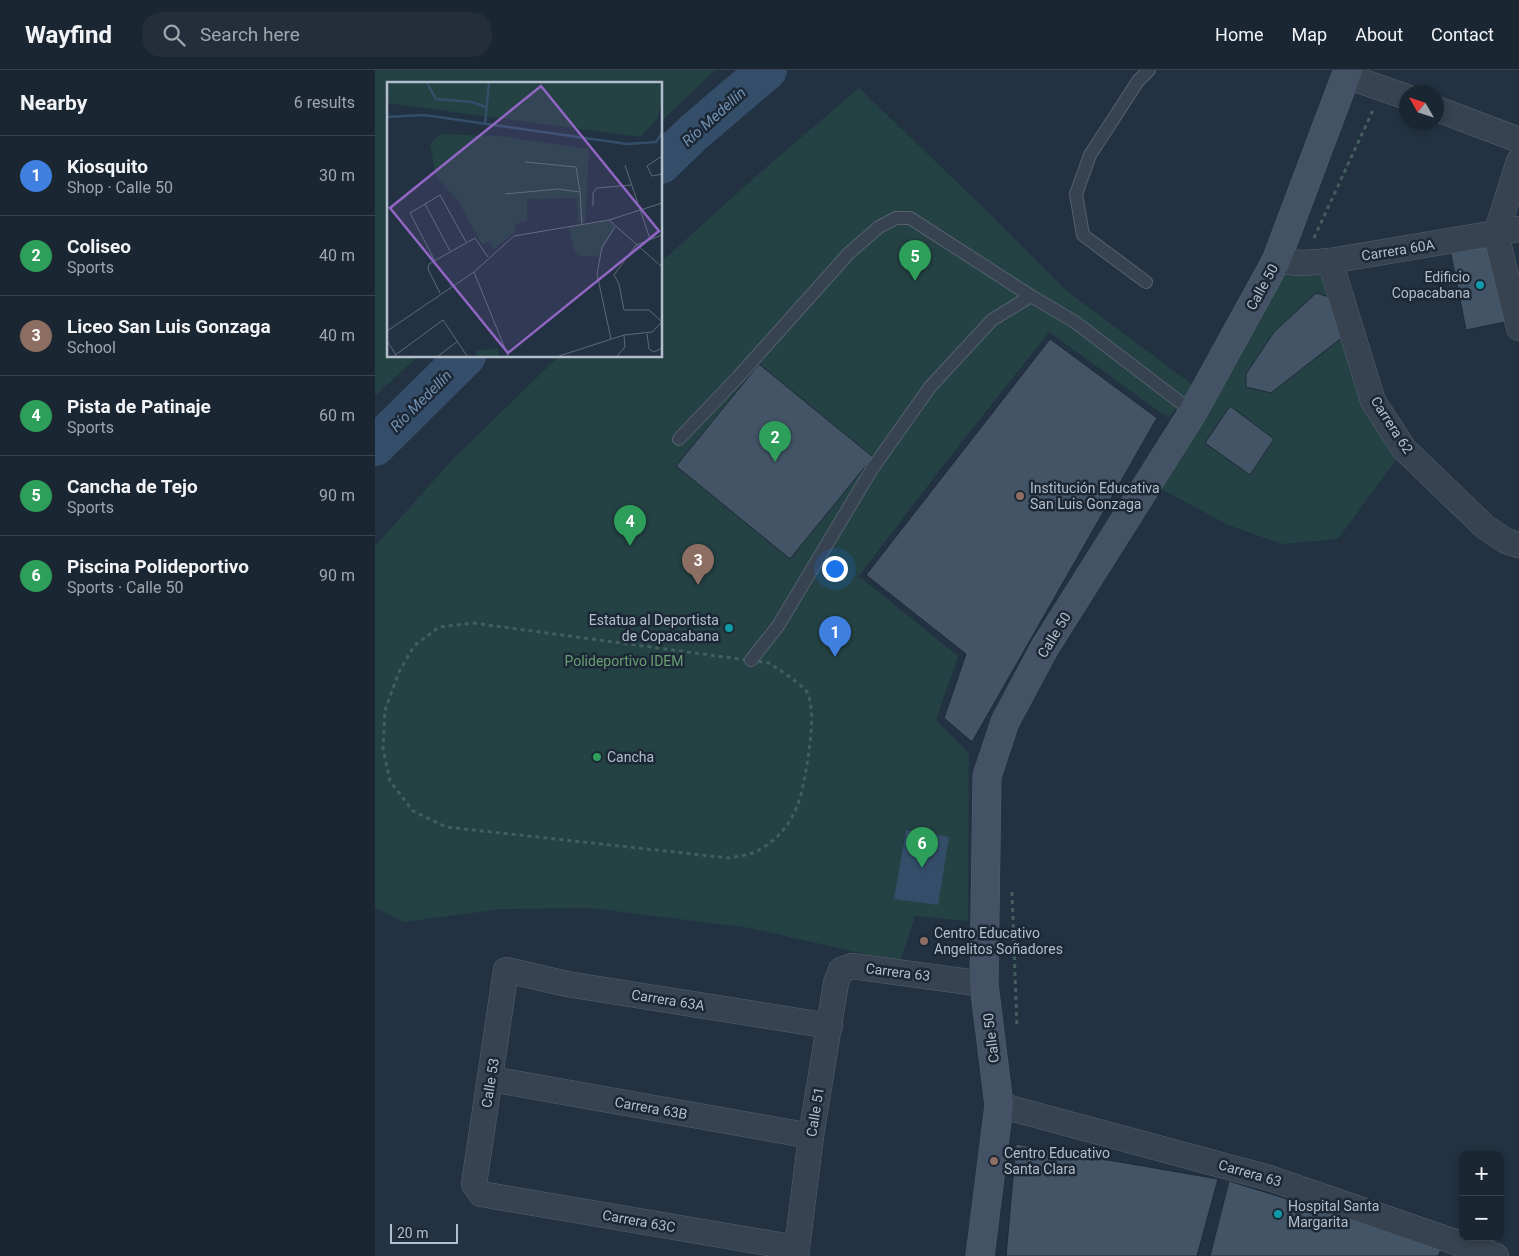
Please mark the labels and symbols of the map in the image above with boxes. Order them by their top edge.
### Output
inset map [387,82,663,358]
water label: Río Medellín [678,84,750,150]
north arrow [1399,85,1444,130]
street label: Carrera 60A [1360,236,1436,264]
pin: 5 [899,240,931,281]
street label: Calle 50 [1243,261,1281,313]
place label: Edificio Copacabana [1392,269,1470,301]
marker: Edificio Copacabana [1474,279,1486,291]
water label: Río Medellín [386,366,456,436]
street label: Carrera 62 [1368,393,1416,457]
pin: 2 [759,421,791,462]
place label: Institución Educativa San Luis Gonzaga [1030,480,1160,512]
marker: Institución Educativa San Luis Gonzaga [1014,490,1026,502]
pin: 4 [614,505,646,546]
pin: 3 [682,544,714,585]
your location [822,556,848,582]
street label: Calle 50 [1034,609,1074,661]
place label: Estatua al Deportista de Copacabana [589,612,719,644]
pin: 1 [819,616,851,657]
marker: Estatua al Deportista de Copacabana [723,622,735,634]
park label: Polideportivo IDEM [564,653,684,669]
place label: Cancha [607,749,654,765]
marker: Cancha [591,751,603,763]
pin: 6 [906,827,938,868]
place label: Centro Educativo Angelitos Soñadores [934,925,1063,957]
marker: Centro Educativo Angelitos Soñadores [918,935,930,947]
street label: Carrera 63 [865,960,931,984]
street label: Carrera 63A [630,986,706,1014]
street label: Calle 50 [980,1012,1002,1064]
street label: Calle 53 [478,1057,502,1109]
street label: Calle 51 [803,1086,827,1138]
street label: Carrera 63B [613,1094,689,1122]
place label: Centro Educativo Santa Clara [1004,1145,1110,1177]
marker: Centro Educativo Santa Clara [988,1155,1000,1167]
street label: Carrera 63 [1217,1156,1283,1190]
place label: Hospital Santa Margarita [1288,1198,1379,1230]
street label: Carrera 63C [601,1207,677,1235]
marker: Hospital Santa Margarita [1272,1208,1284,1220]
scale bar [390,1221,457,1244]

